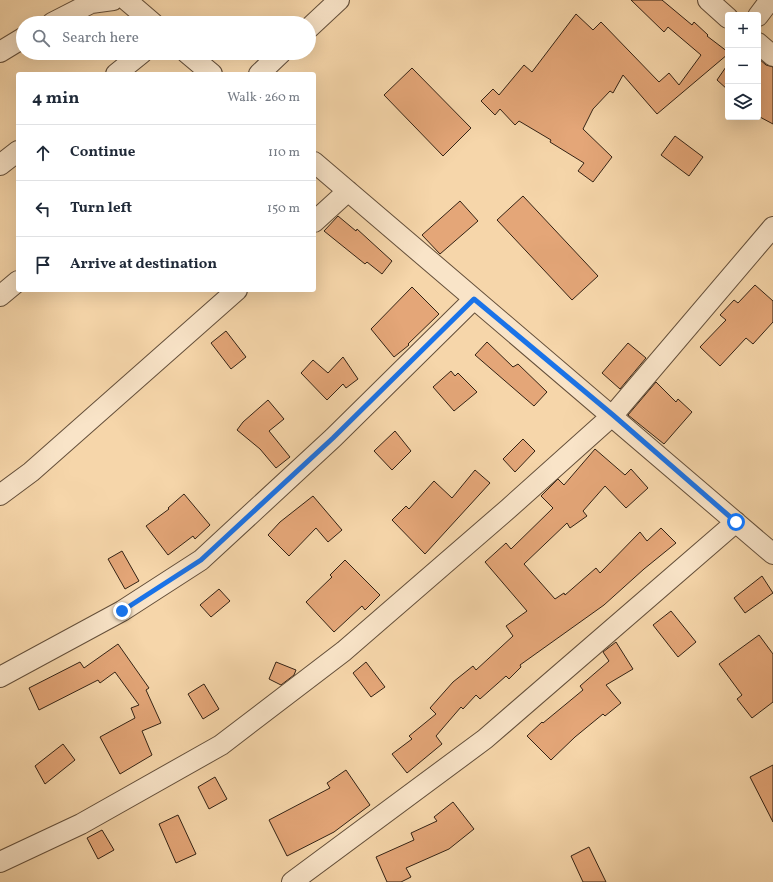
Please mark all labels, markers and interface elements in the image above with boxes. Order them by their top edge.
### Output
map controls [725,12,761,120]
button: + [725,12,761,48]
search box [16,16,316,60]
icon: search [30,27,52,49]
text: Search here [62,28,139,49]
button: − [725,48,761,84]
button: layers [725,84,761,120]
text: 4 min [32,87,79,110]
text: Walk · 260 m [227,89,300,107]
icon: ahead [32,142,54,164]
text: Continue [70,142,135,163]
text: 110 m [268,144,300,162]
icon: left [32,198,54,220]
text: Turn left [70,198,132,219]
text: 150 m [267,200,300,218]
icon: arrive [32,254,54,276]
text: Arrive at destination [70,254,217,275]
route start [727,513,745,531]
route end [113,602,131,620]

